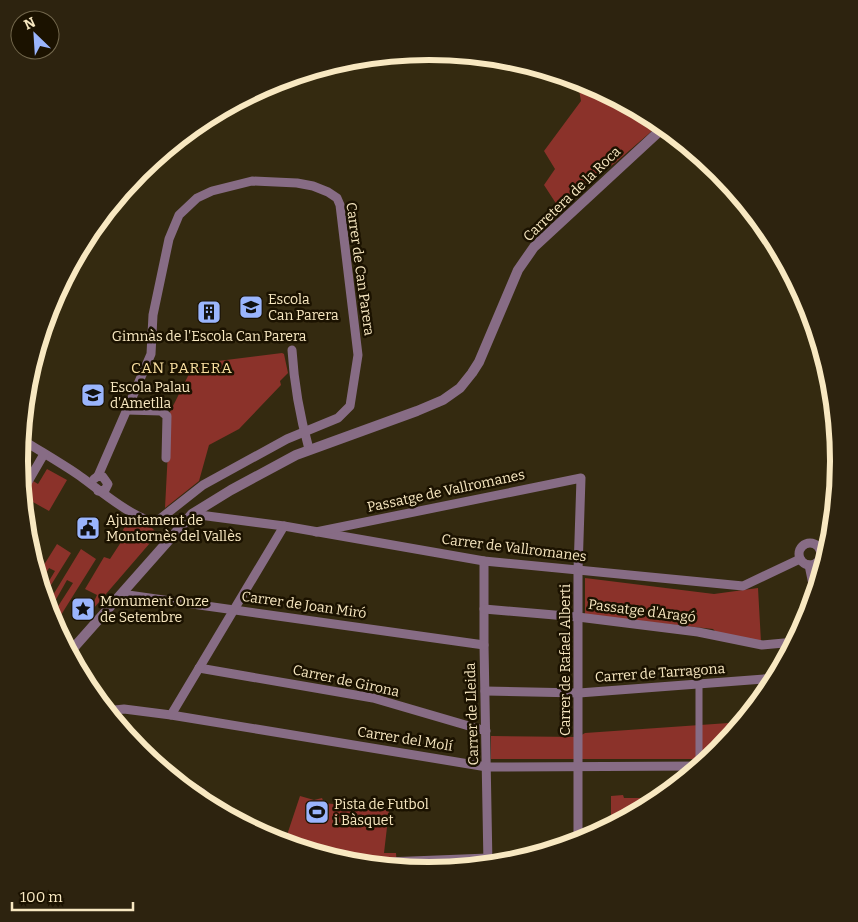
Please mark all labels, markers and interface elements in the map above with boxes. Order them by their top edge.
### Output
north arrow [10,10,60,60]
text: N [21,14,38,34]
street label: Carretera de la Roca [520,143,625,245]
street label: Carrer de Can Parera [342,201,378,337]
place label: Escola Can Parera [268,291,339,324]
school or university icon: Escola Can Parera [238,294,264,320]
building icon: Gimnàs de l'Escola Can Parera [196,299,222,325]
place label: Gimnàs de l'Escola Can Parera [112,328,307,345]
district label: CAN PARERA [131,359,233,377]
place label: Escola Palau d'Ametlla [110,379,191,412]
school or university icon: Escola Palau d'Ametlla [80,382,106,408]
street label: Passatge de Vallromanes [366,466,526,516]
place label: Ajuntament de Montornès del Vallès [106,512,242,545]
public building icon: Ajuntament de Montornès del Vallès [75,515,101,541]
street label: Carrer de Vallromanes [440,531,588,565]
street label: Carrer de Rafael Alberti [557,584,574,736]
street label: Carrer de Joan Miró [240,588,368,622]
place label: Monument Onze de Setembre [100,593,209,626]
place icon: Monument Onze de Setembre [70,596,96,622]
street label: Passatge d'Aragó [587,596,697,626]
street label: Carrer de Tarragona [594,660,726,686]
street label: Carrer de Girona [291,661,401,701]
street label: Carrer de Lleida [462,662,482,766]
street label: Carrer del Molí [356,723,455,755]
place label: Pista de Futbol i Bàsquet [334,796,429,829]
sports icon: Pista de Futbol i Bàsquet [304,799,330,825]
scale bar [12,880,134,912]
text: 100 m [20,888,63,906]

